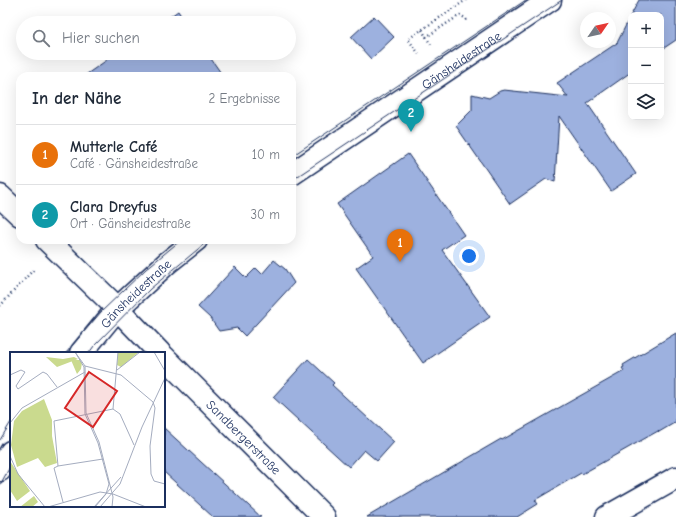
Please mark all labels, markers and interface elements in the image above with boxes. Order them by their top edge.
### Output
north arrow [580,12,616,48]
map controls [628,12,664,120]
button: + [628,12,664,48]
search box [16,16,296,60]
icon: search [30,27,52,49]
street label: Gänsheidestraße [419,28,504,92]
text: Hier suchen [62,29,140,47]
button: − [628,48,664,84]
button: layers [628,84,664,120]
text: In der Nähe [32,89,121,108]
text: 2 Ergebnisse [208,91,280,106]
pin: 2 [398,99,424,132]
text: Mutterle Café [70,138,157,156]
text: 1 [42,147,48,162]
text: 10 m [252,147,280,162]
text: Café · Gänsheidestraße [70,156,198,171]
text: Clara Dreyfus [70,198,157,216]
text: 2 [42,207,48,222]
text: 30 m [250,207,280,222]
text: Ort · Gänsheidestraße [70,216,191,231]
pin: 1 [387,229,413,262]
your location [459,246,479,266]
street label: Gänsheidestraße [98,256,175,331]
inset map [10,352,165,507]
street label: Sandbergerstraße [203,397,284,478]

